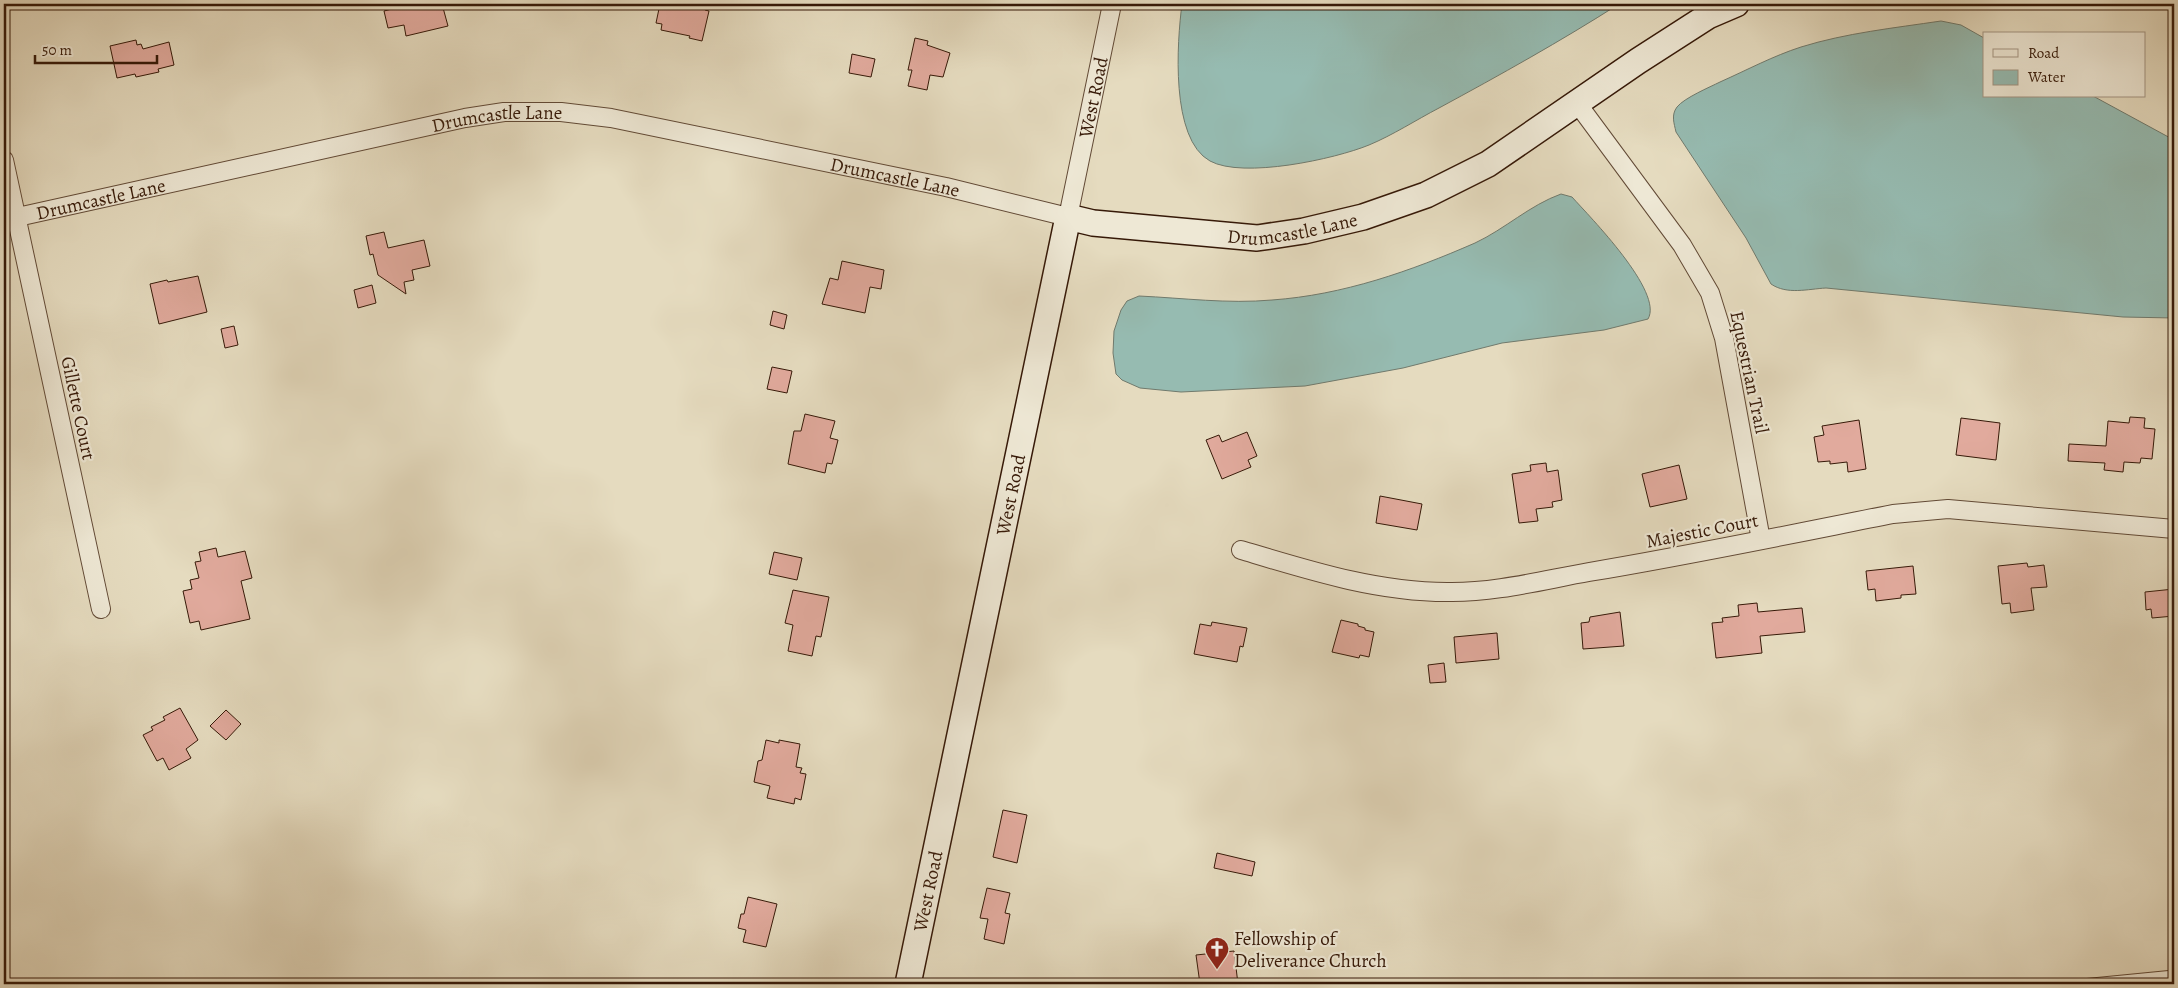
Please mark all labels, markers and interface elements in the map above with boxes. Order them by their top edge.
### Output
scale bar [35,32,158,64]
legend [1983,32,2146,98]
text: 50 m [42,40,72,60]
text: Road [2028,43,2060,63]
street label: West Road [1072,54,1115,141]
text: Water [2027,67,2065,87]
street label: Drumcastle Lane [429,100,562,139]
street label: Drumcastle Lane [828,151,962,204]
street label: Drumcastle Lane [34,173,168,227]
street label: Drumcastle Lane [1226,207,1360,252]
street label: Equestrian Trail [1723,309,1775,436]
street label: Gillette Court [54,354,102,462]
street label: West Road [990,451,1032,539]
street label: Majestic Court [1644,507,1761,555]
street label: West Road [907,848,950,935]
place label: Fellowship of Deliverance Church [1234,926,1387,974]
church icon: Fellowship of Deliverance Church [1204,936,1230,970]

